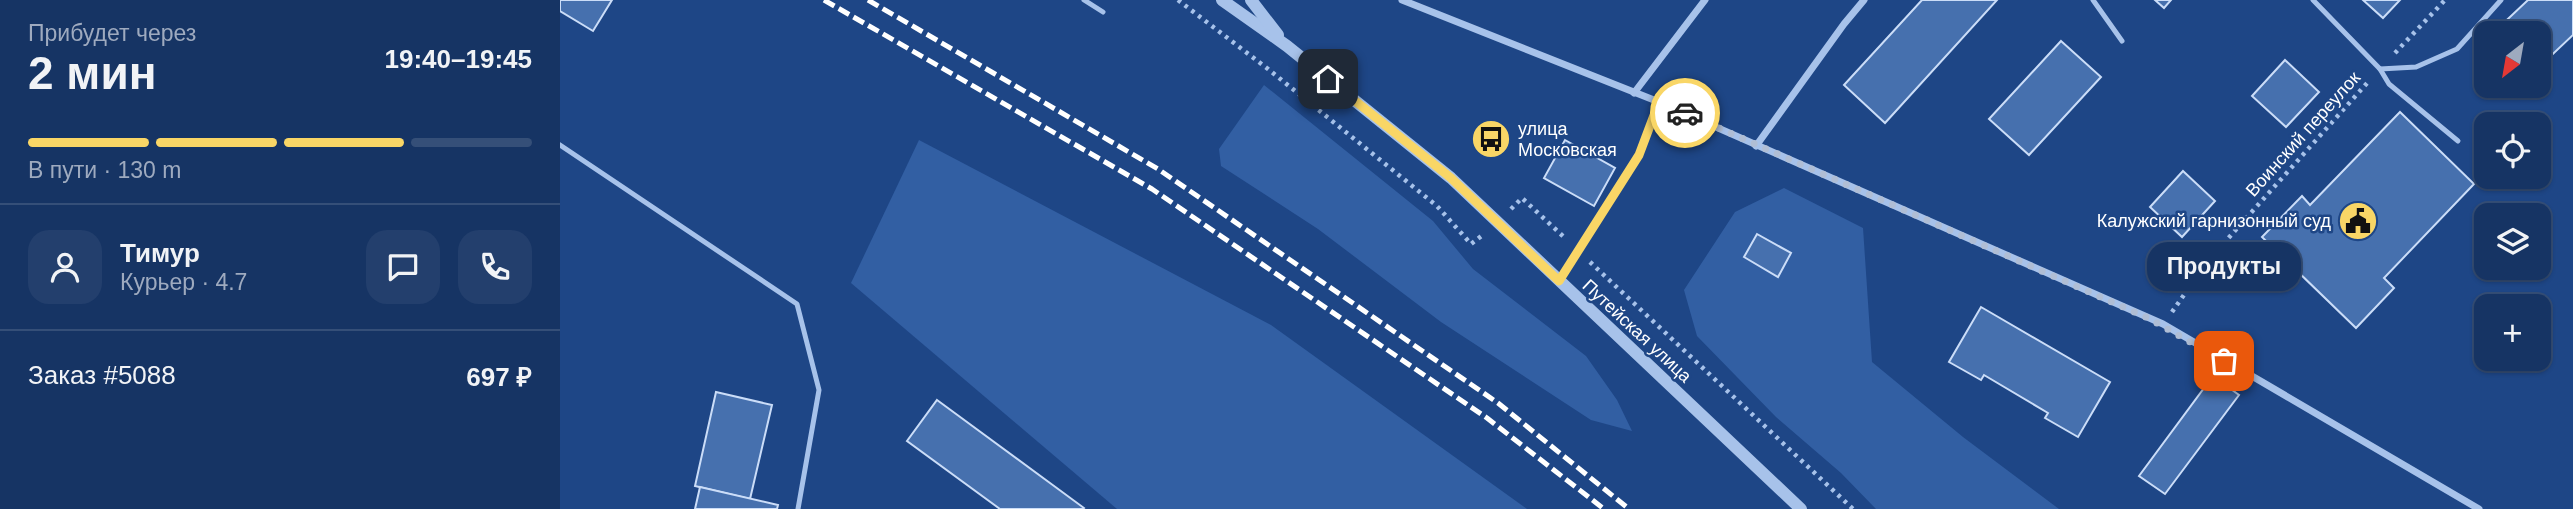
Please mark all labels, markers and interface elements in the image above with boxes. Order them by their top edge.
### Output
text: Прибудет через [28,20,196,46]
north arrow [2474,21,2552,98]
map controls [2474,21,2551,371]
text: 19:40–19:45 [385,44,532,74]
text: 2 мин [28,47,156,99]
pin [1298,49,1358,109]
icon: home [1309,60,1347,98]
street label: Воинский переулок [2242,67,2364,200]
courier [1650,78,1720,148]
icon: car [1666,94,1704,132]
button: locate [2474,112,2551,189]
bus stop icon: улица Московская [1470,118,1512,160]
place label: улица Московская [1518,119,1617,160]
text: В пути · 130 m [28,157,181,183]
public building icon: Калужский гарнизонный суд [2337,200,2379,242]
button: layers [2474,203,2551,280]
place label: Калужский гарнизонный суд [2097,211,2331,231]
button: person [28,230,102,304]
button: chat [366,230,440,304]
button: phone [458,230,532,304]
text: Тимур [120,238,200,268]
callout: Продукты [2147,242,2301,291]
text: Продукты [2167,253,2281,279]
text: Курьер · 4.7 [120,269,247,295]
street label: Путейская улица [1578,275,1696,387]
button: + [2474,294,2551,371]
pin [2194,331,2254,391]
icon: bag [2205,342,2243,380]
text: Заказ #5088 [28,360,176,390]
text: 697 ₽ [466,362,532,392]

